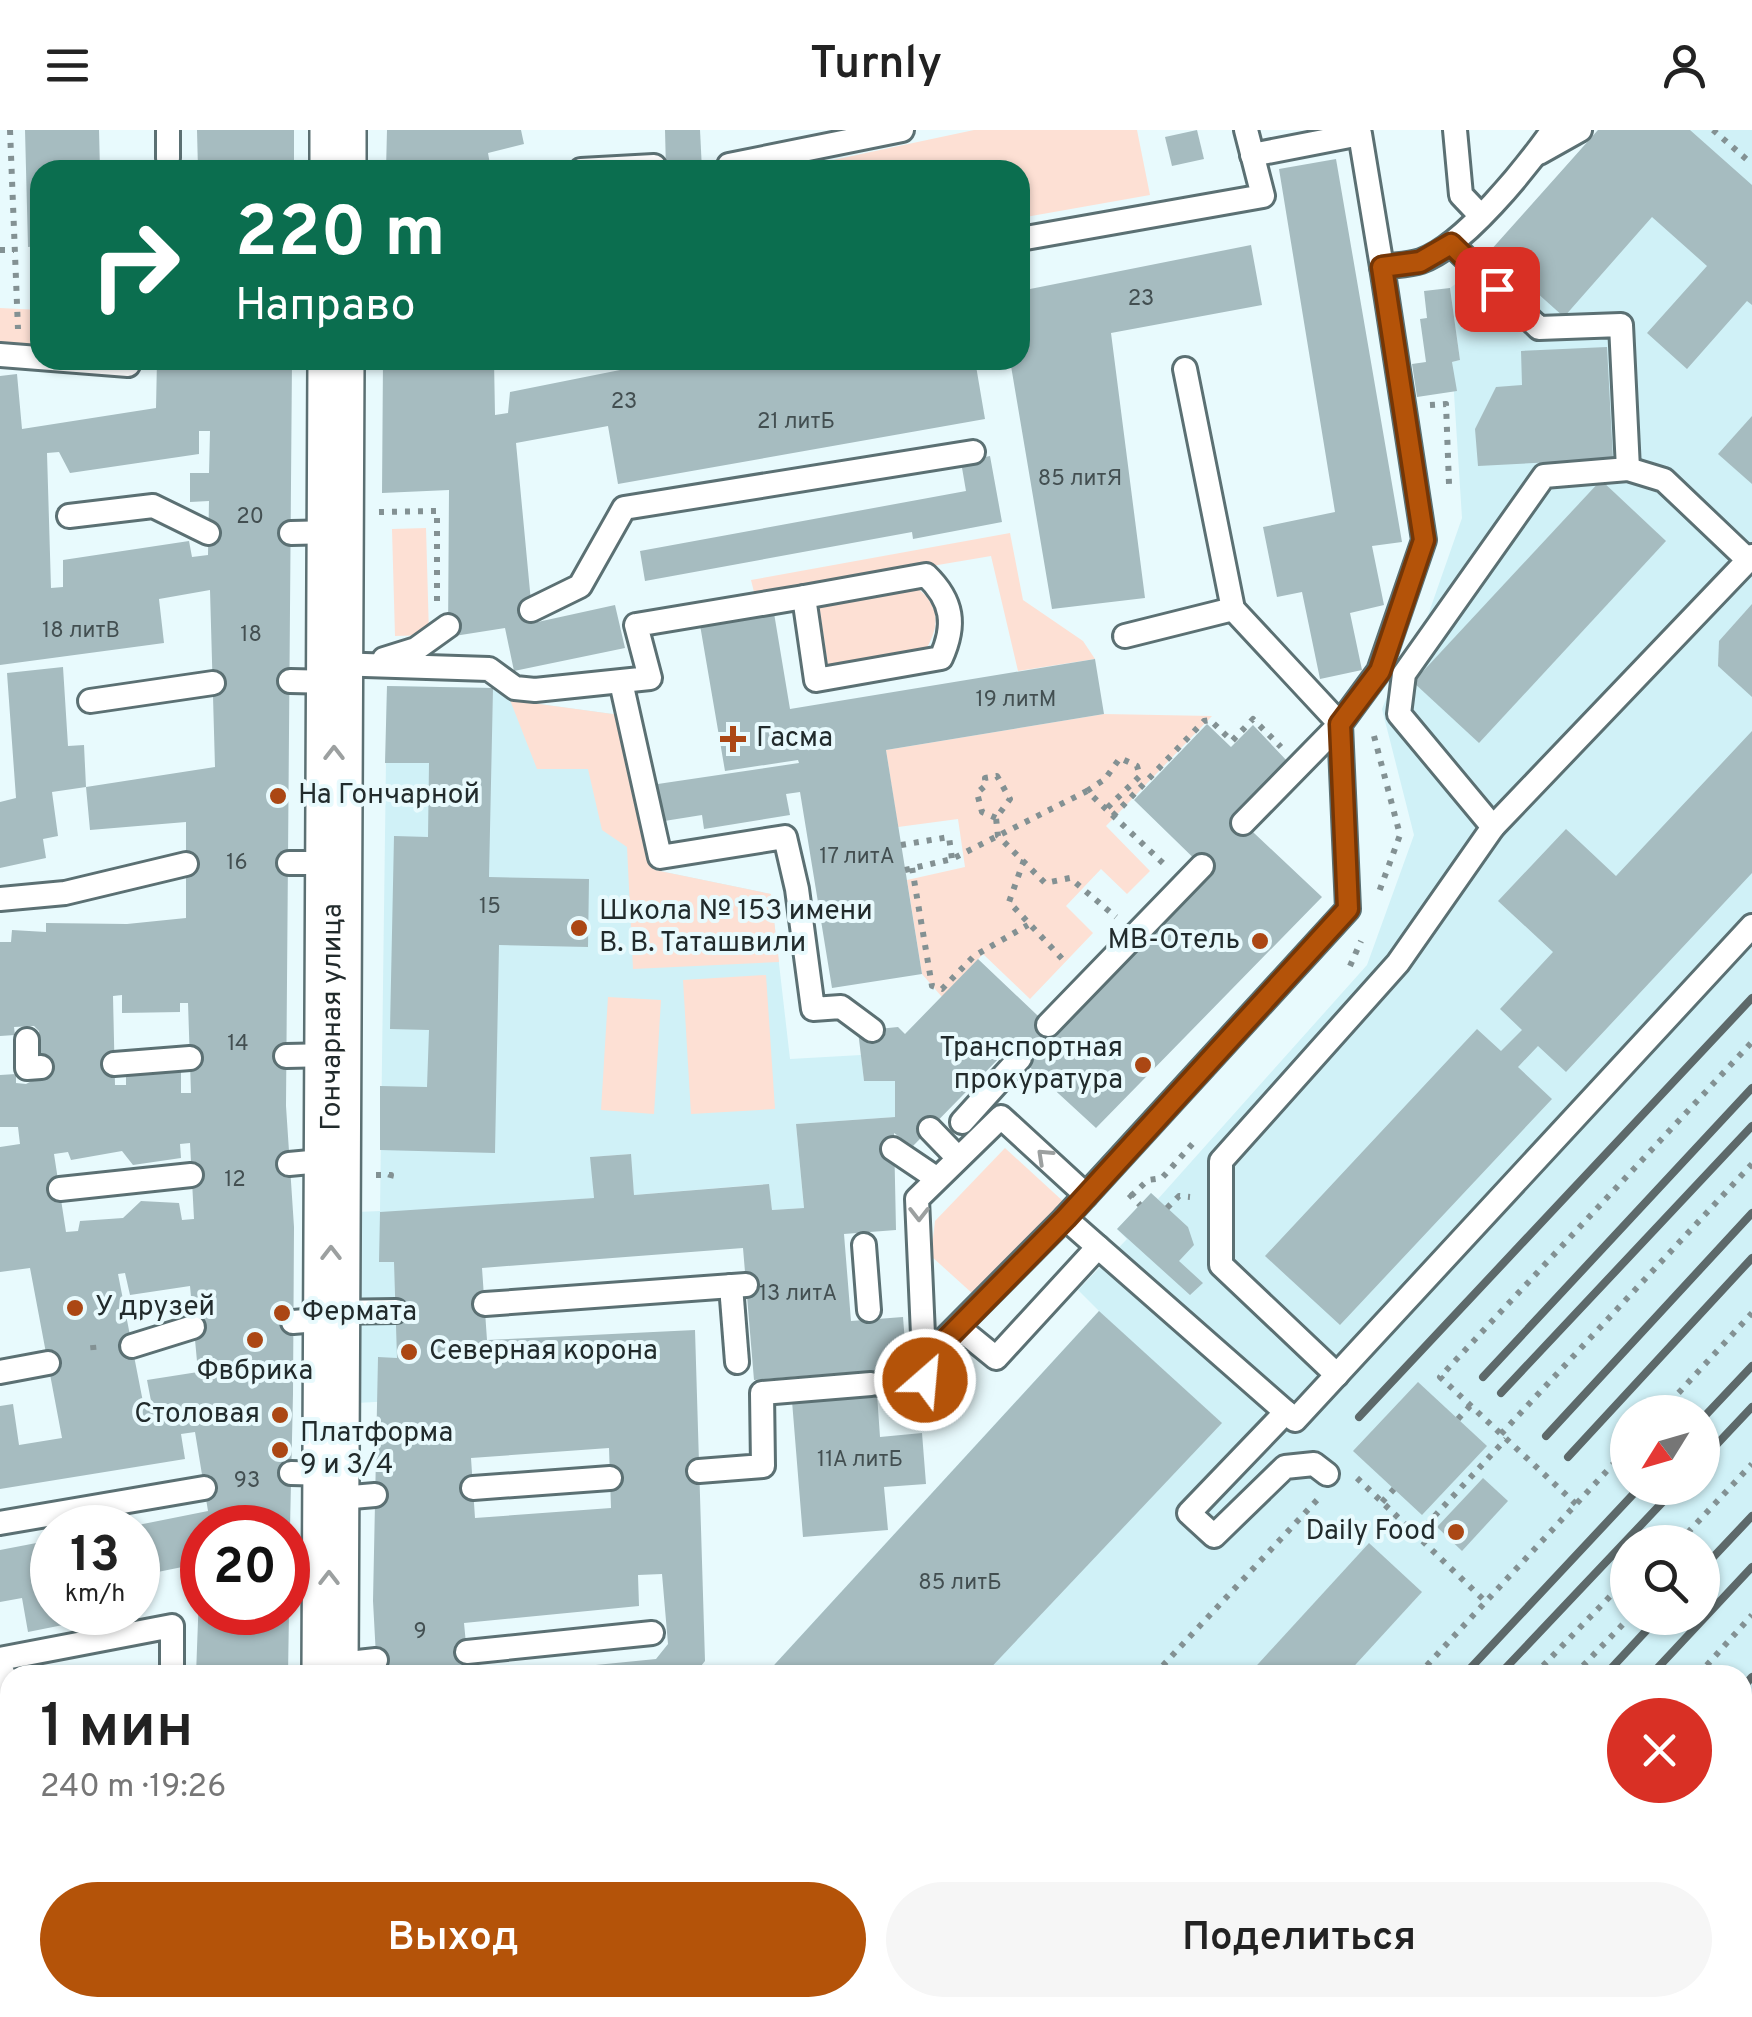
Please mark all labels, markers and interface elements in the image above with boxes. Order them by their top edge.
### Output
text: Turnly [810,37,942,94]
icon: menu [40,38,95,93]
icon: person [1657,38,1712,93]
text: 220 m [235,192,445,281]
icon: right [70,200,200,330]
pin [1455,247,1540,332]
icon: arrive [1470,262,1525,317]
text: Направо [235,279,416,336]
house number: 23 [1128,286,1154,313]
house number: 23 [611,389,637,416]
house number: 21 литБ [757,409,835,436]
house number: 85 литЯ [1038,466,1122,493]
house number: 20 [236,504,264,531]
house number: 18 литВ [42,618,120,645]
house number: 18 [240,622,262,649]
house number: 19 литМ [976,687,1056,714]
place label: Гасма [756,721,833,757]
marker: Гасма [720,726,746,752]
one-way arrow [323,744,345,760]
place label: На Гончарной [298,778,480,814]
marker: На Гончарной [267,785,289,807]
house number: 17 литА [819,844,895,871]
house number: 16 [226,850,248,877]
house number: 15 [479,894,501,921]
place label: Школа № 153 имени В. В. Таташвили [599,894,873,962]
street label: Гончарная улица [314,903,352,1131]
marker: Школа № 153 имени В. В. Таташвили [568,917,590,939]
place label: МВ-Отель [1107,923,1240,959]
marker: МВ-Отель [1249,930,1271,952]
house number: 14 [227,1031,249,1058]
place label: Транспортная прокуратура [939,1031,1123,1099]
marker: Транспортная прокуратура [1132,1054,1154,1076]
one-way arrow [1037,1150,1055,1168]
house number: 12 [224,1167,246,1194]
one-way arrow [908,1207,930,1222]
one-way arrow [320,1244,342,1260]
house number: 13 литА [759,1281,837,1308]
place label: У друзей [95,1290,215,1326]
place label: Фермата [302,1295,417,1331]
marker: У друзей [64,1297,86,1319]
marker: Фермата [271,1302,293,1324]
position arrow [873,1328,977,1432]
marker: Фвбрика [244,1329,266,1351]
place label: Северная корона [429,1334,658,1370]
marker: Северная корона [398,1341,420,1363]
place label: Фвбрика [197,1354,313,1390]
north arrow [1610,1395,1720,1505]
map controls [1610,1395,1720,1635]
place label: Столовая [134,1397,260,1433]
marker: Столовая [269,1404,291,1426]
place label: Платформа 9 и 3/4 [300,1416,453,1484]
marker: Платформа 9 и 3/4 [269,1439,291,1461]
house number: 11А литБ [817,1447,903,1474]
house number: 93 [234,1468,260,1495]
speed limit sign: 20 [180,1505,310,1635]
place label: Daily Food [1305,1514,1436,1550]
marker: Daily Food [1445,1521,1467,1543]
button: search [1610,1525,1720,1635]
text: 13 [70,1526,120,1589]
one-way arrow [318,1569,340,1584]
house number: 85 литБ [918,1570,1002,1597]
text: km/h [65,1579,125,1611]
house number: 9 [413,1619,427,1646]
text: 1 мин [40,1692,193,1768]
button: close [1607,1698,1712,1803]
text: 240 m · 19:26 [40,1768,226,1808]
button: Выход [40,1882,866,1997]
button: Поделиться [886,1882,1712,1997]

